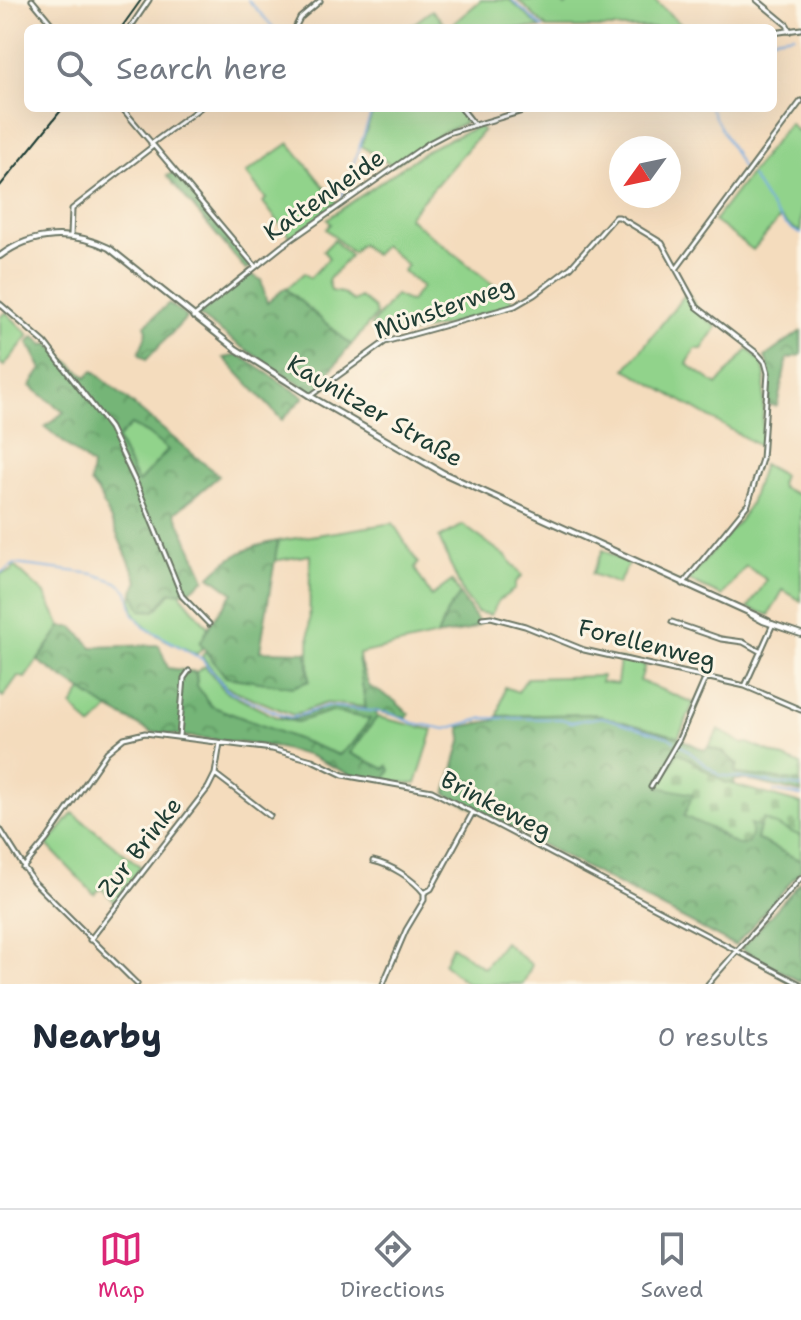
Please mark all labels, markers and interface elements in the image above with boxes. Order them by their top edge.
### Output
search box [24,24,777,112]
icon: search [52,46,96,90]
text: Search here [116,48,287,89]
north arrow [609,136,681,208]
street label: Kattenheide [257,142,391,248]
street label: Münsterweg [370,269,518,347]
street label: Kaunitzer Straße [281,348,469,474]
street label: Forellenweg [575,611,719,677]
street label: Brinkeweg [435,763,557,847]
street label: Zur Brinke [91,790,189,904]
text: Nearby [32,1013,162,1059]
text: 0 results [657,1019,769,1054]
tab: Map [98,1227,145,1304]
tab: Directions [340,1227,445,1304]
tab: Saved [641,1227,703,1304]

